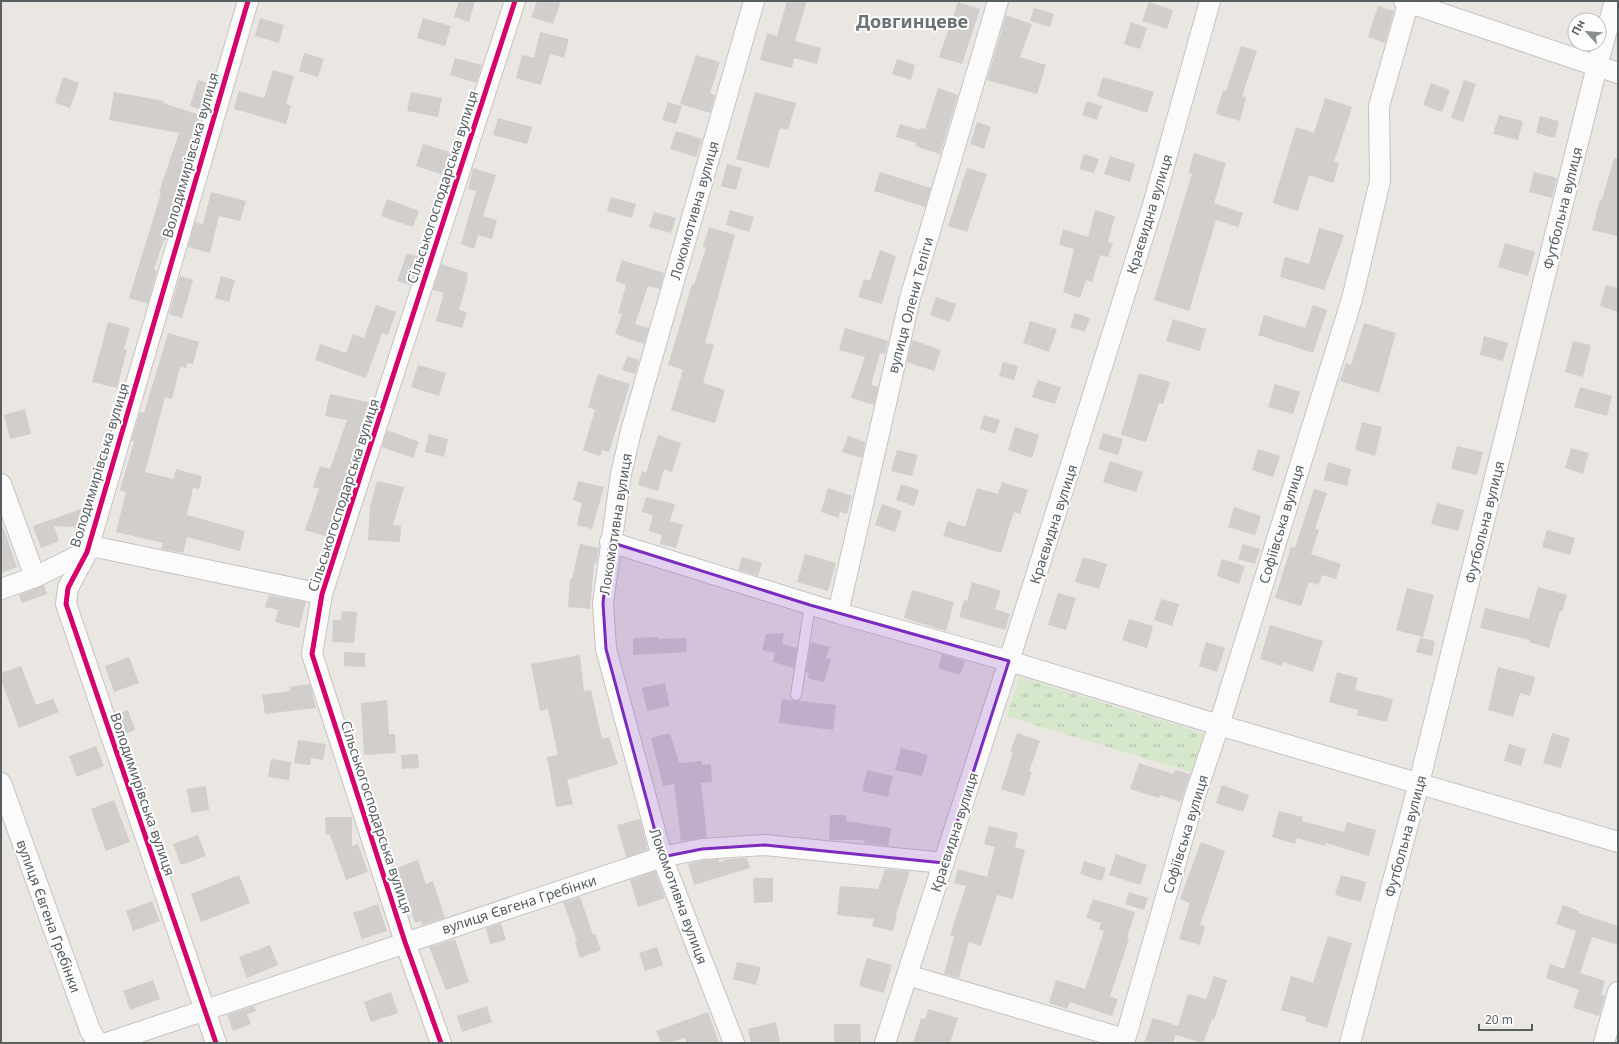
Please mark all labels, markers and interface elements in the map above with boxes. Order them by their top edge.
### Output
district label: Довгинцеве [856,9,968,33]
north arrow [1567,12,1607,52]
text: Пн [1567,17,1588,38]
street label: Володимирівська вулиця [157,70,223,240]
street label: Сільськогосподарська вулиця [402,88,482,286]
street label: Локомотивна вулиця [665,138,723,282]
street label: Футбольна вулиця [1538,145,1586,271]
street label: Краєвидна вулиця [1122,152,1176,276]
street label: вулиця Олени Теліги [883,235,937,375]
street label: Володимирівська вулиця [65,380,133,550]
street label: Сільськогосподарська вулиця [303,396,383,594]
street label: Локомотивна вулиця [594,452,636,596]
street label: Футбольна вулиця [1460,459,1508,585]
street label: Краєвидна вулиця [1025,462,1081,586]
street label: Софіївська вулиця [1254,462,1308,586]
street label: Володимирівська вулиця [106,710,180,878]
street label: Сільськогосподарська вулиця [337,718,417,916]
street label: Краєвидна вулиця [926,770,982,894]
street label: Софіївська вулиця [1158,772,1212,896]
street label: Футбольна вулиця [1380,773,1430,899]
street label: Локомотивна вулиця [646,825,712,967]
street label: вулиця Євгена Гребінки [12,837,86,995]
street label: вулиця Євгена Гребінки [439,870,599,938]
scale bar [1479,1006,1532,1032]
text: 20 m [1485,1011,1513,1028]

